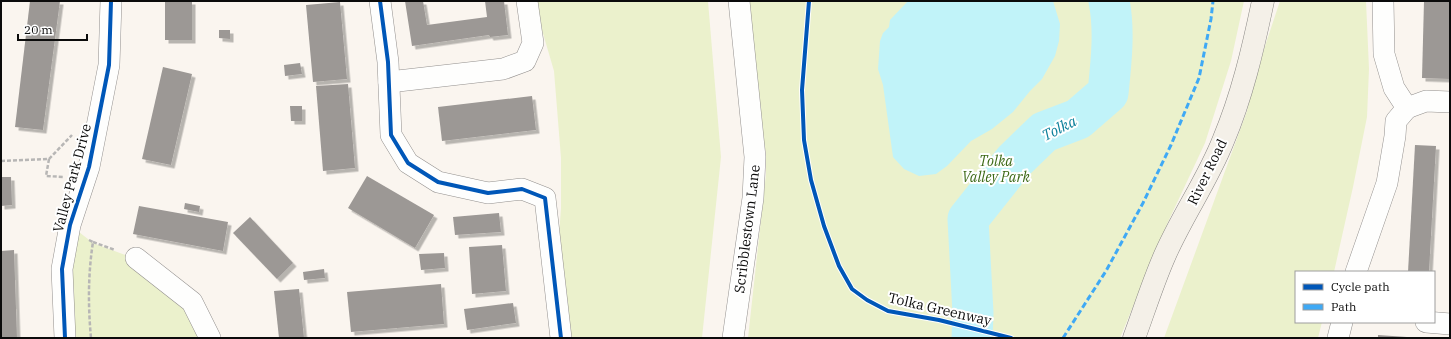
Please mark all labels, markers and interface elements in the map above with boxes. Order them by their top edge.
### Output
scale bar [18,16,87,42]
text: 20 m [24,22,53,37]
water label: Tolka [1038,111,1080,145]
street label: Valley Park Drive [49,122,95,234]
street label: River Road [1183,135,1231,208]
park label: Tolka Valley Park [962,152,1031,186]
street label: Scribblestown Lane [730,164,764,294]
legend [1295,271,1435,323]
text: Cycle path [1331,279,1390,294]
street label: Tolka Greenway [887,288,994,330]
text: Path [1331,299,1357,314]

